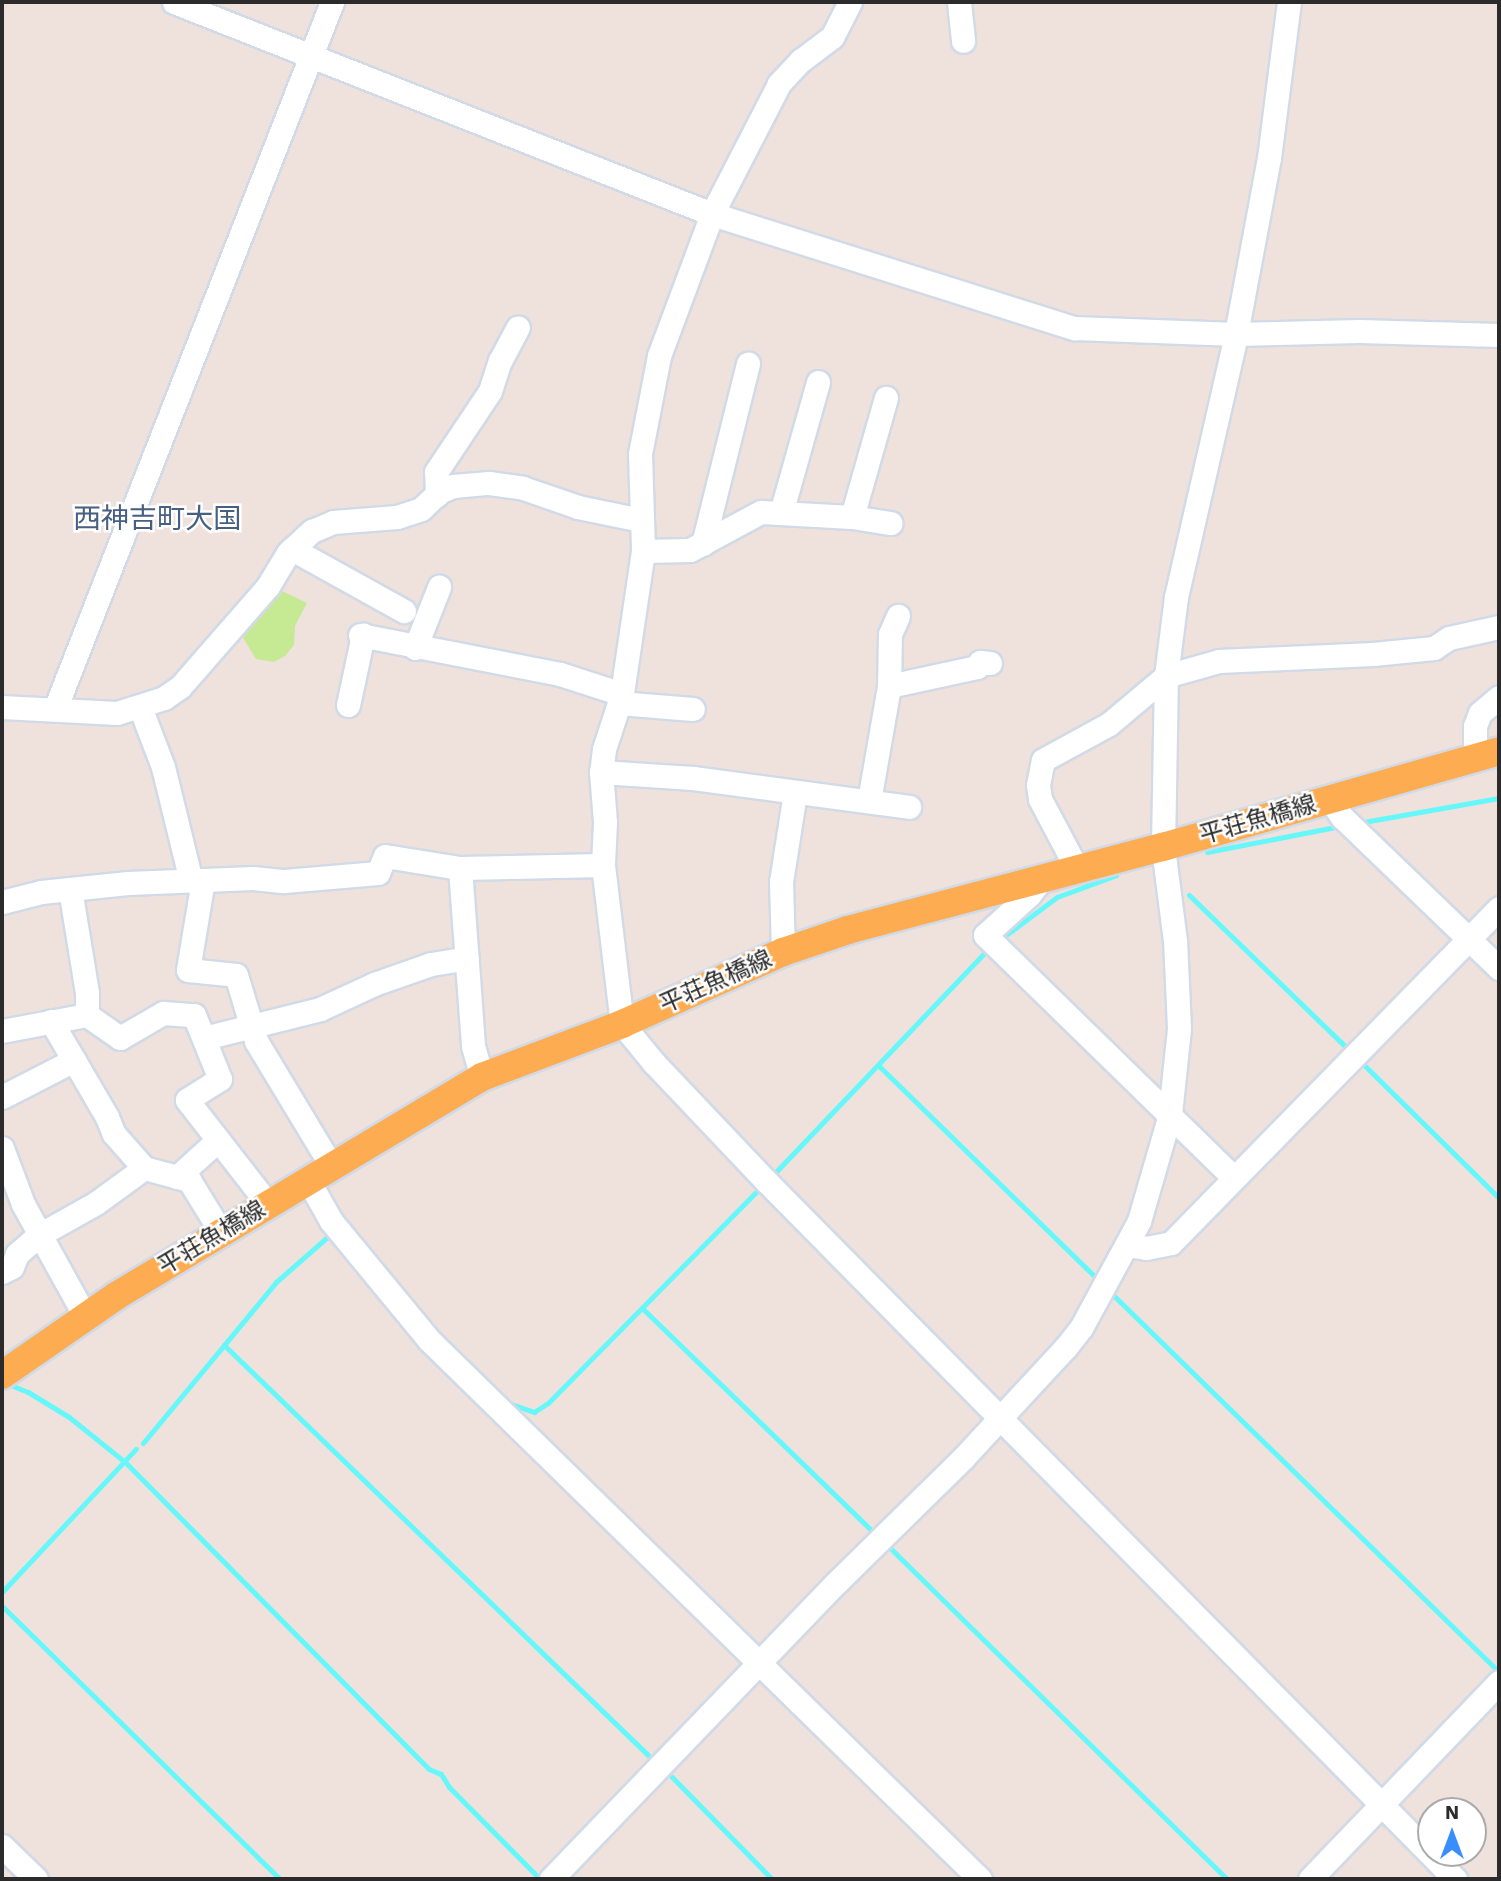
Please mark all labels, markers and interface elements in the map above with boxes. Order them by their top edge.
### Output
district label: 西神吉町大国 [73,502,241,536]
street label: 平荘魚橋線 [1196,790,1320,850]
street label: 平荘魚橋線 [655,944,777,1020]
street label: 平荘魚橋線 [153,1195,271,1281]
north arrow [1417,1797,1487,1867]
text: N [1445,1801,1459,1824]

